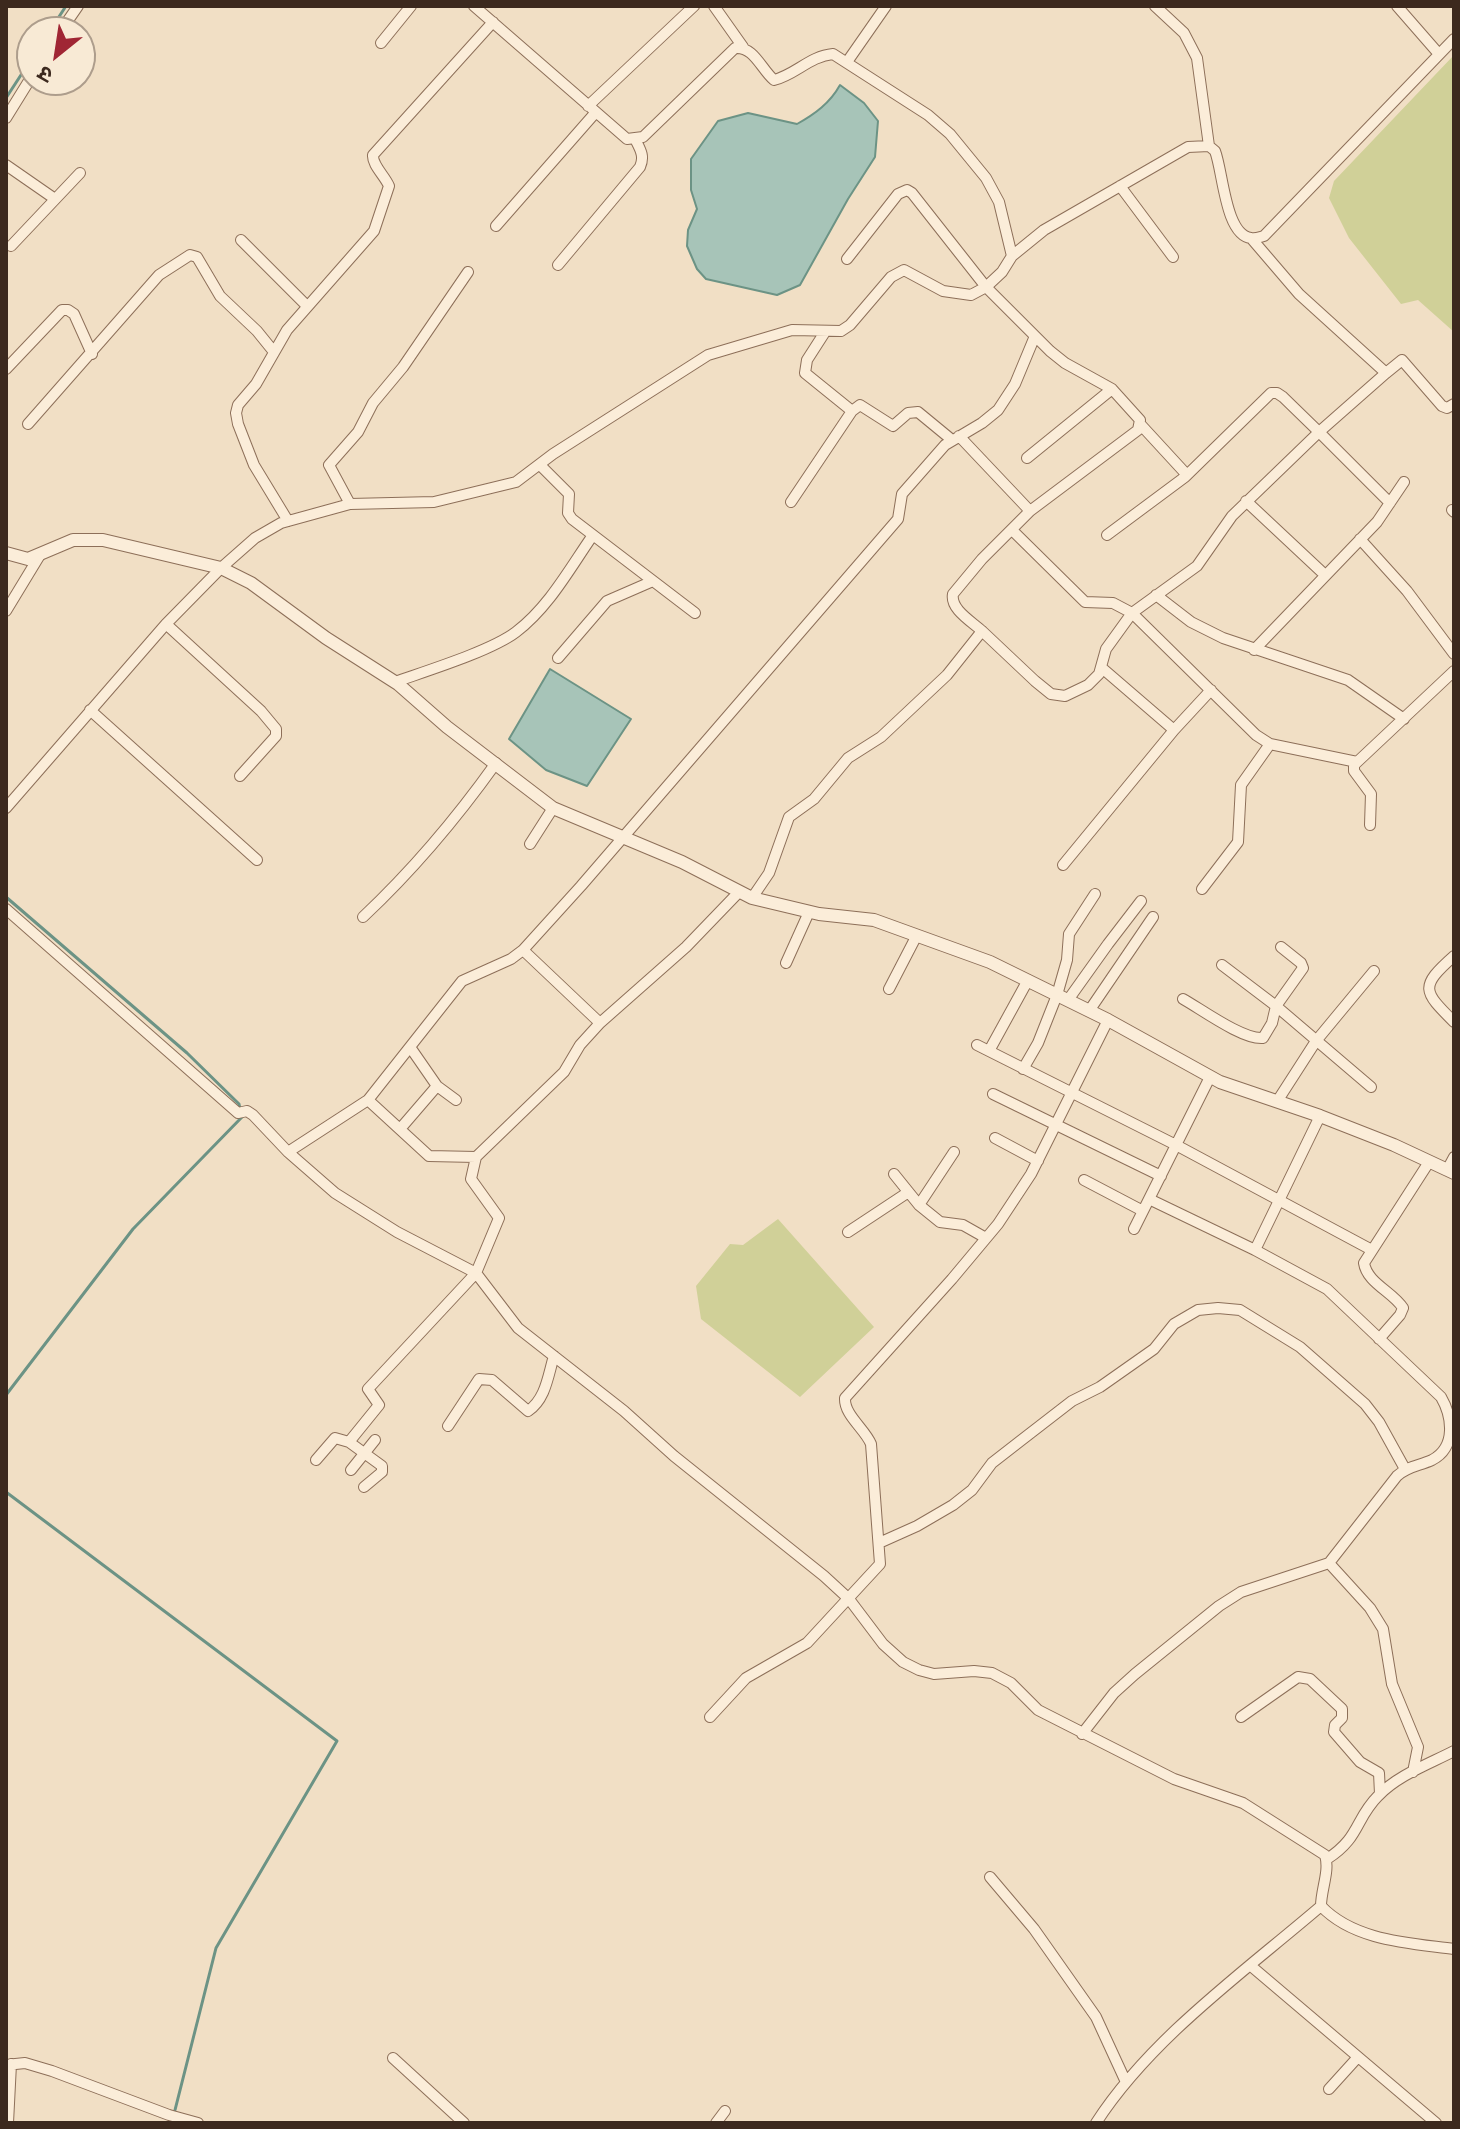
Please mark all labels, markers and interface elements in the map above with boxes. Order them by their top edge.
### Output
north arrow [16,16,96,96]
text: उ [32,60,58,91]

